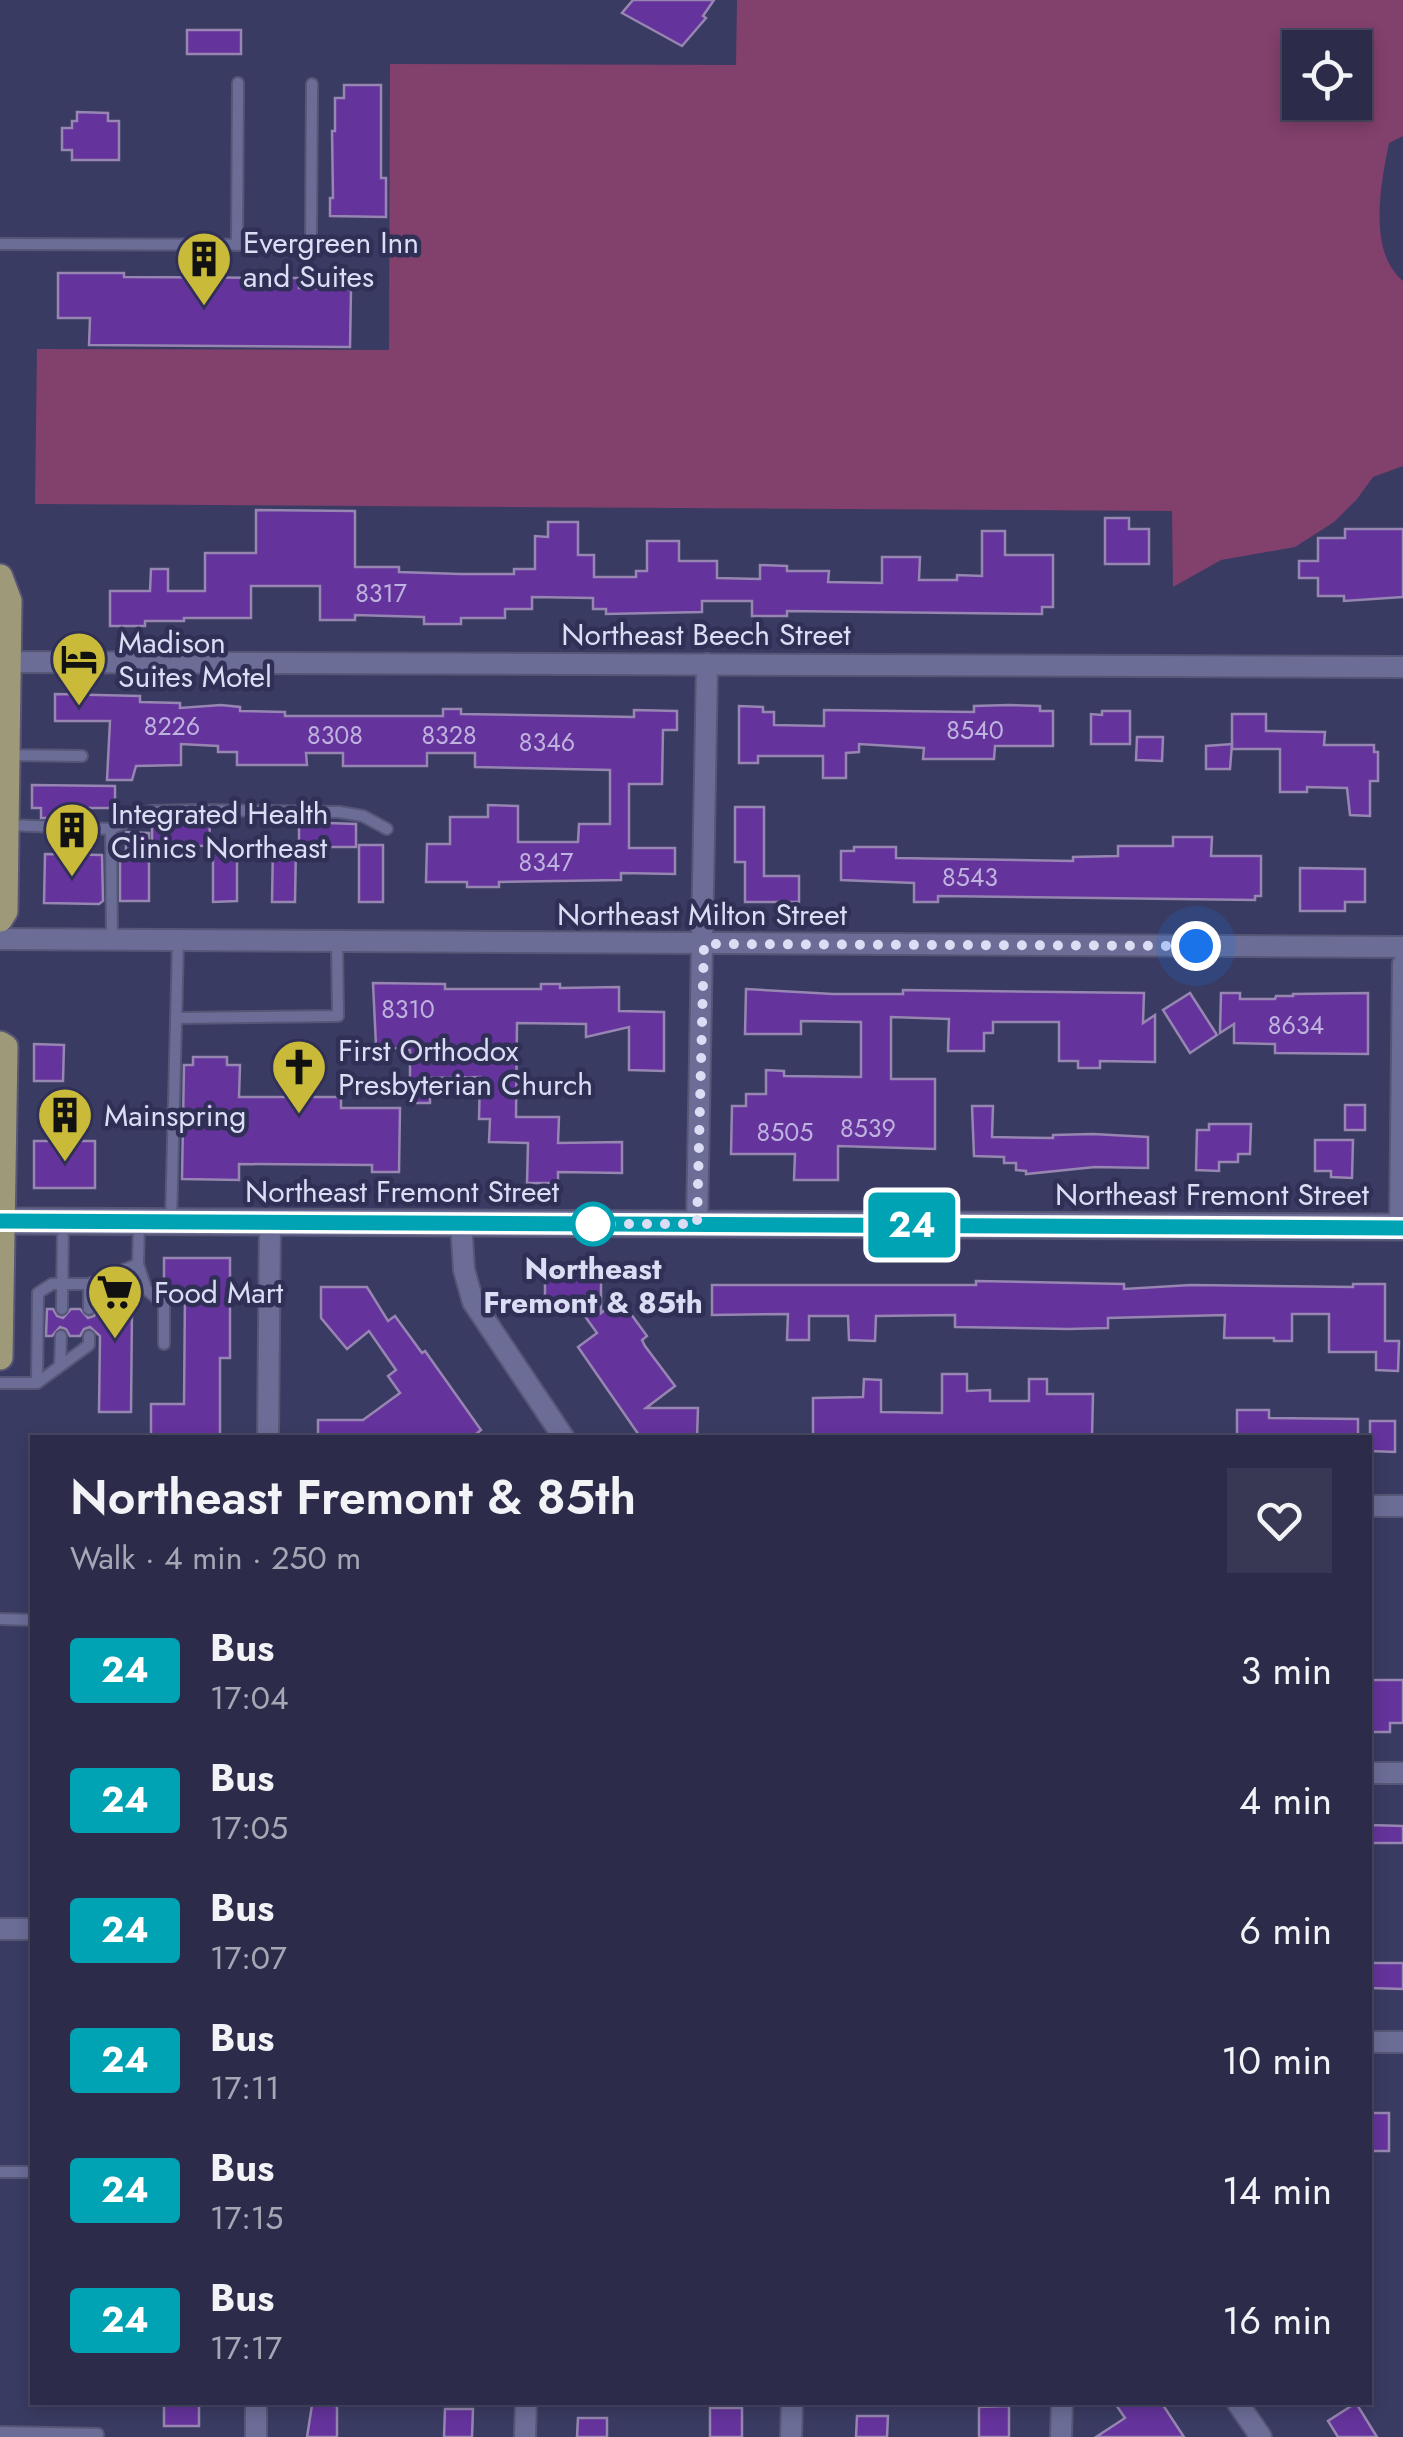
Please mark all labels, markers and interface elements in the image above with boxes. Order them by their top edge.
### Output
map controls [1282,30,1372,120]
button: locate [1282,30,1372,120]
place label: Evergreen Inn and Suites [243,221,419,298]
building icon: Evergreen Inn and Suites [174,229,234,308]
house number: 8317 [355,575,407,611]
street label: Northeast Beech Street [561,613,851,656]
place label: Madison Suites Motel [118,621,272,698]
hotel icon: Madison Suites Motel [49,629,109,708]
house number: 8226 [144,708,200,744]
house number: 8540 [946,712,1004,748]
house number: 8308 [307,717,363,753]
house number: 8328 [421,717,477,753]
house number: 8346 [519,724,575,760]
place label: Integrated Health Clinics Northeast [111,792,329,869]
building icon: Integrated Health Clinics Northeast [42,800,102,879]
house number: 8347 [518,844,574,880]
house number: 8543 [942,859,998,895]
street label: Northeast Milton Street [557,893,848,936]
your location [1171,921,1221,971]
house number: 8310 [381,991,435,1027]
house number: 8634 [1268,1007,1324,1043]
place label: First Orthodox Presbyterian Church [338,1029,593,1106]
church icon: First Orthodox Presbyterian Church [269,1037,329,1116]
building icon: Mainspring [35,1085,95,1164]
place label: Mainspring [104,1094,246,1137]
house number: 8539 [840,1110,896,1146]
house number: 8505 [757,1114,813,1150]
street label: Northeast Fremont Street [245,1170,560,1213]
street label: Northeast Fremont Street [1055,1173,1370,1216]
line badge: 24 [867,1192,957,1258]
text: 24 [888,1200,936,1250]
marker: Northeast Fremont & 85th [572,1203,614,1245]
place label: Northeast Fremont & 85th [483,1247,703,1324]
supermarket icon: Food Mart [85,1262,145,1341]
place label: Food Mart [154,1271,284,1314]
text: Northeast Fremont & 85th [70,1463,636,1532]
button: heart [1227,1468,1332,1573]
text: Walk · 4 min · 250 m [70,1535,361,1581]
text: Bus [210,1620,274,1675]
text: 3 min [1240,1643,1332,1698]
text: 24 [101,1645,149,1695]
text: 17:04 [210,1675,289,1721]
text: Bus [210,1750,274,1805]
text: 4 min [1239,1773,1332,1828]
text: 24 [101,1775,149,1825]
text: 17:05 [210,1805,288,1851]
text: Bus [210,1880,274,1935]
text: 6 min [1239,1903,1332,1958]
text: 24 [101,1905,149,1955]
text: 17:07 [210,1935,287,1981]
text: Bus [210,2010,274,2065]
text: 10 min [1221,2033,1332,2088]
text: 24 [101,2035,149,2085]
text: 17:11 [210,2065,280,2111]
text: Bus [210,2140,274,2195]
text: 14 min [1222,2163,1332,2218]
text: 24 [101,2165,149,2215]
text: 17:15 [210,2195,283,2241]
text: Bus [210,2270,274,2325]
text: 16 min [1222,2293,1332,2348]
text: 24 [101,2295,149,2345]
text: 17:17 [210,2325,282,2371]

